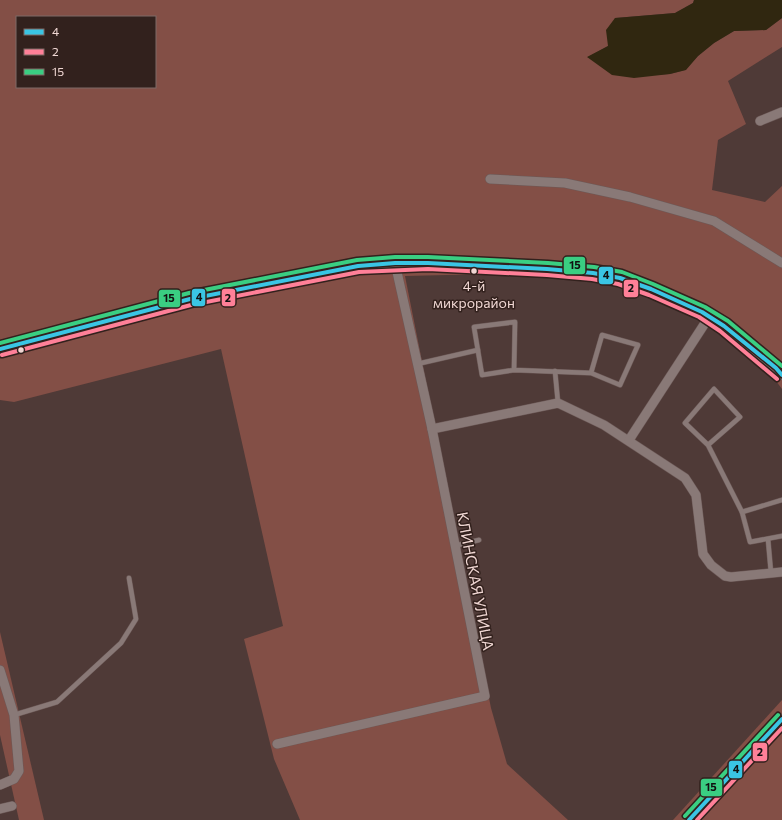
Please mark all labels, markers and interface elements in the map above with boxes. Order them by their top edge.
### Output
legend [16,16,156,88]
text: 4 [52,24,59,38]
text: 2 [52,44,59,58]
text: 15 [52,64,64,78]
line badge: 15 [563,256,586,275]
text: 15 [569,258,581,271]
marker: 4-й микрорайон [469,266,479,276]
line badge: 4 [598,266,614,285]
text: 4 [603,268,610,281]
place label: 4-й микрорайон [433,277,515,311]
line badge: 2 [623,279,639,298]
text: 2 [628,281,634,294]
line badge: 4 [191,288,206,307]
line badge: 2 [221,288,236,307]
line badge: 15 [158,289,181,308]
text: 4 [196,290,203,303]
text: 15 [163,291,175,304]
text: 2 [225,291,231,304]
unlabelled marker [16,345,26,355]
street label: КЛИНСКАЯ УЛИЦА [454,510,498,652]
line badge: 2 [752,742,768,762]
text: 2 [757,745,763,758]
line badge: 4 [728,760,743,779]
text: 4 [733,762,740,775]
line badge: 15 [700,778,723,797]
text: 15 [705,780,717,793]

